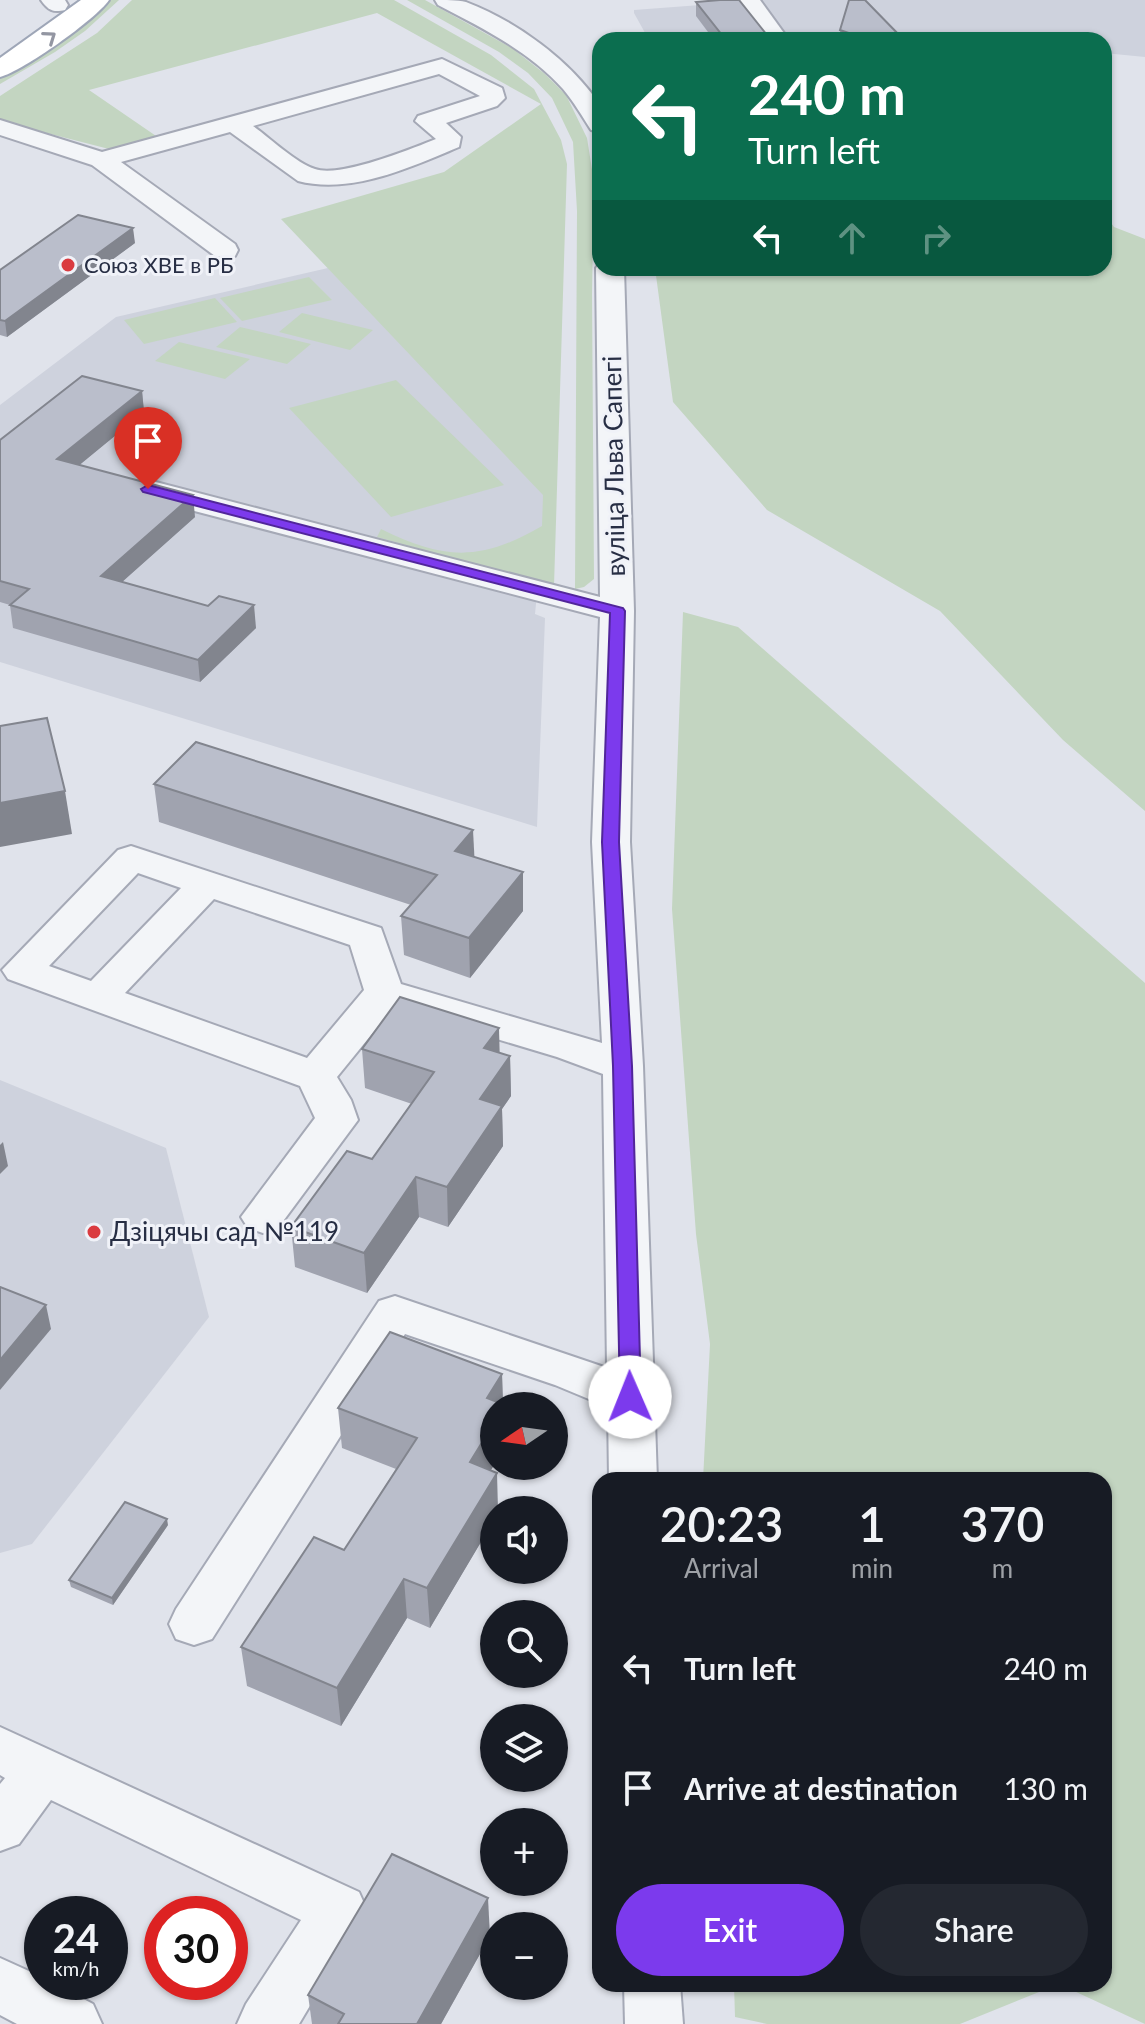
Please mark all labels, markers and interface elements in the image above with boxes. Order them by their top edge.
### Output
one-way arrow [42,32,56,47]
text: 240 m [748,60,906,127]
icon: left [616,64,720,168]
text: Turn left [748,128,880,172]
icon: left [746,216,790,260]
icon: ahead [830,216,874,260]
icon: right [914,216,958,260]
place label: Союз ХВЕ в РБ [84,251,234,278]
marker: Союз ХВЕ в РБ [59,256,77,274]
street label: вуліца Льва Сапегі [595,355,631,577]
pin [114,407,182,489]
icon: arrive [126,419,170,463]
place label: Дзіцячы сад №119 [110,1215,339,1247]
marker: Дзіцячы сад №119 [85,1223,103,1241]
position arrow [588,1355,672,1439]
north arrow [480,1392,568,1480]
map controls [480,1392,568,2000]
text: 20:23 [660,1495,783,1552]
text: 1 [858,1495,886,1552]
text: 370 [961,1495,1044,1552]
button: sound [480,1496,568,1584]
text: Arrival [684,1552,759,1584]
text: min [851,1552,893,1584]
text: m [992,1552,1013,1584]
button: search [480,1600,568,1688]
icon: left [616,1646,660,1690]
text: Turn left [684,1650,796,1686]
text: 240 m [1003,1650,1088,1686]
button: layers [480,1704,568,1792]
icon: arrive [616,1766,660,1810]
text: Arrive at destination [684,1770,958,1806]
text: 130 m [1003,1770,1088,1806]
button: + [480,1808,568,1896]
button: Exit [616,1884,844,1976]
button: Share [860,1884,1088,1976]
speed limit sign: 30 [144,1896,248,2000]
button: − [480,1912,568,2000]
text: 24 [53,1914,99,1962]
text: km/h [53,1956,99,1980]

